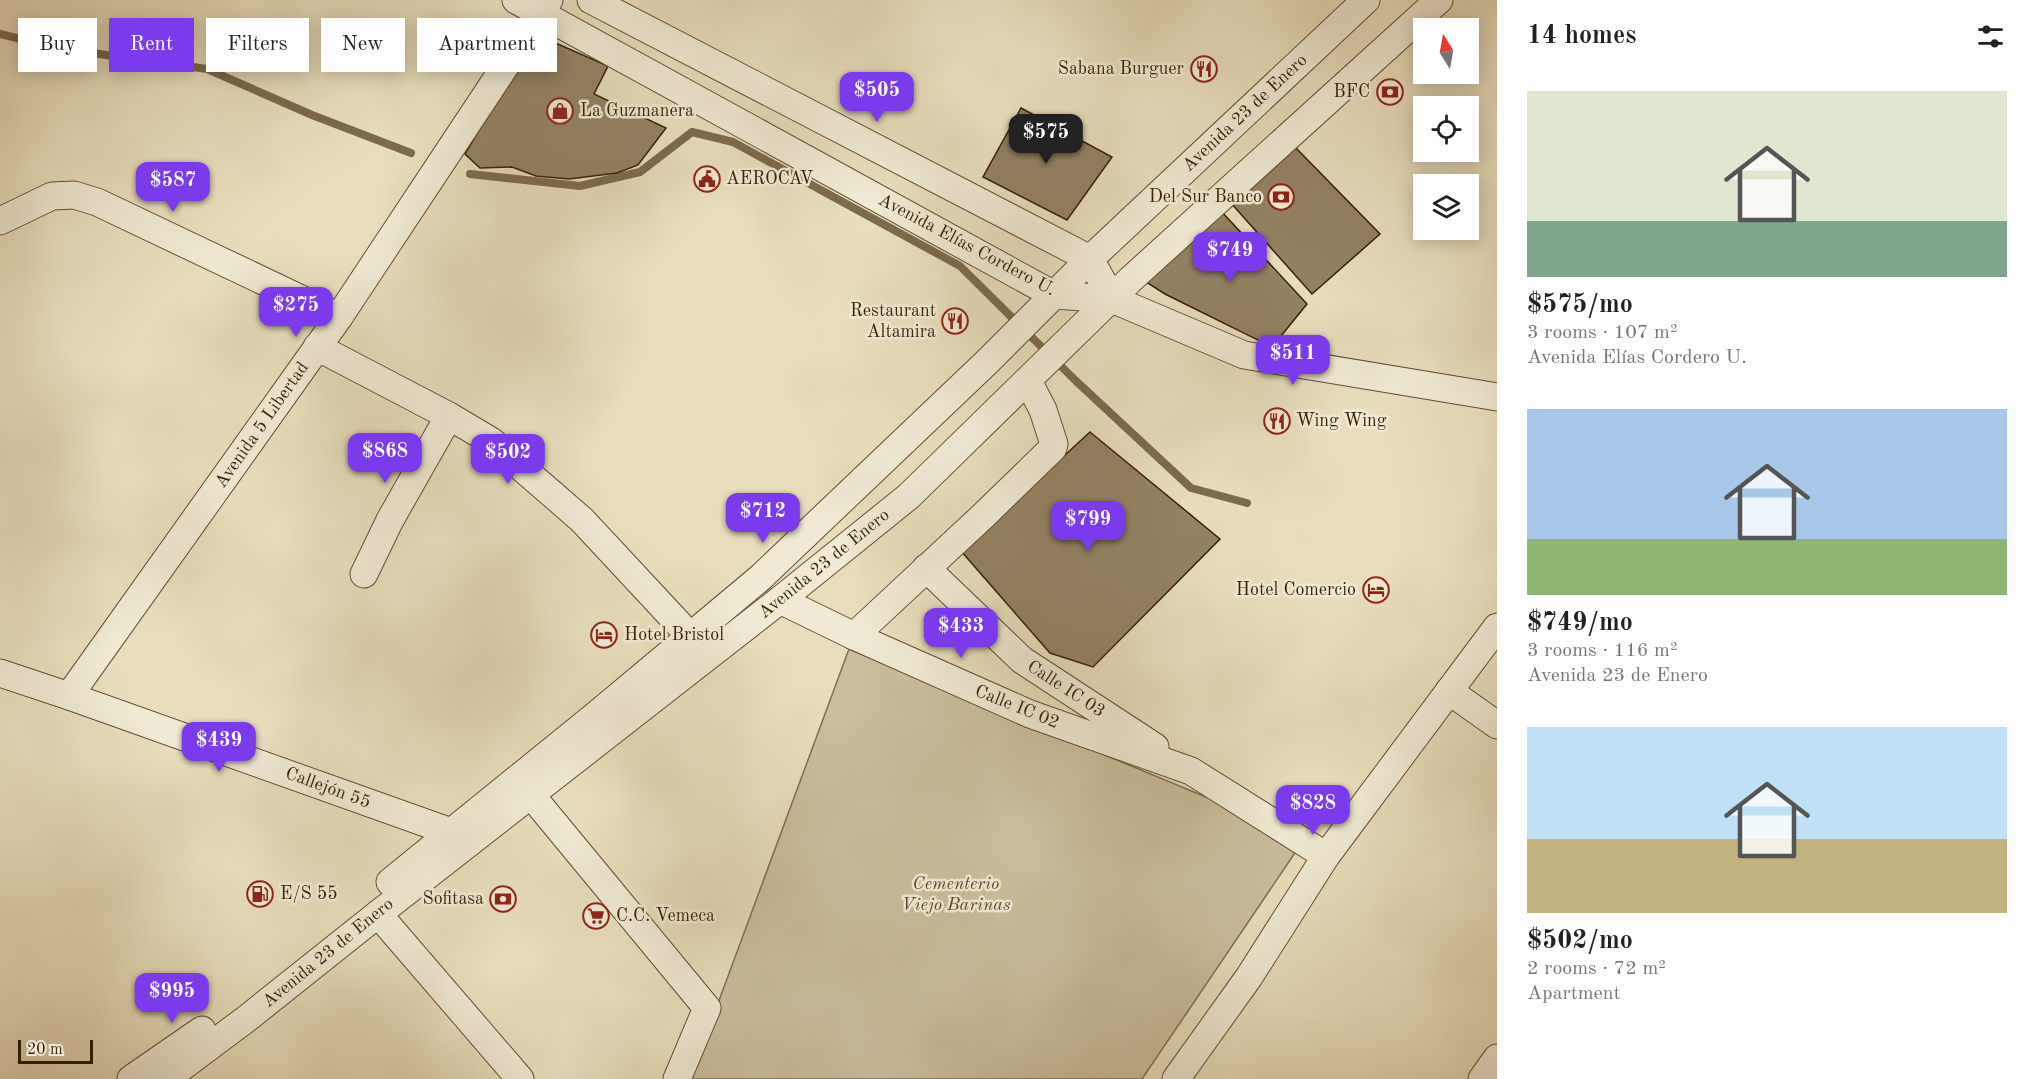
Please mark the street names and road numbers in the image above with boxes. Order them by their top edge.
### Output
street label: Avenida 23 de Enero [1179,51,1311,175]
street label: Avenida Elías Cordero U. [875,191,1059,299]
street label: Avenida 5 Libertad [212,359,312,491]
street label: Avenida 23 de Enero [755,506,893,622]
street label: Calle IC 03 [1024,657,1108,721]
street label: Calle IC 02 [972,682,1062,732]
street label: Callejón 55 [283,764,373,812]
street label: Avenida 23 de Enero [259,895,397,1011]

